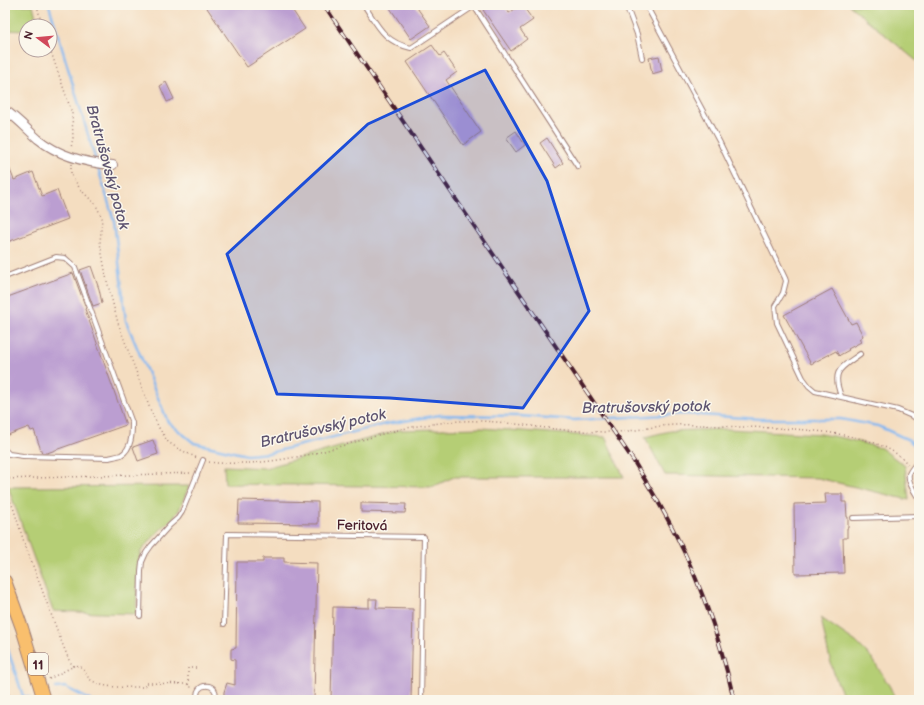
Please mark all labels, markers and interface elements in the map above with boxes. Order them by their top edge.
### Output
north arrow [18,18,58,58]
text: N [21,30,36,41]
water label: Bratrušovský potok [82,103,133,232]
water label: Bratrušovský potok [582,397,711,418]
water label: Bratrušovský potok [258,405,388,452]
street label: Feritová [336,517,388,534]
road number: 11 [28,653,48,675]

